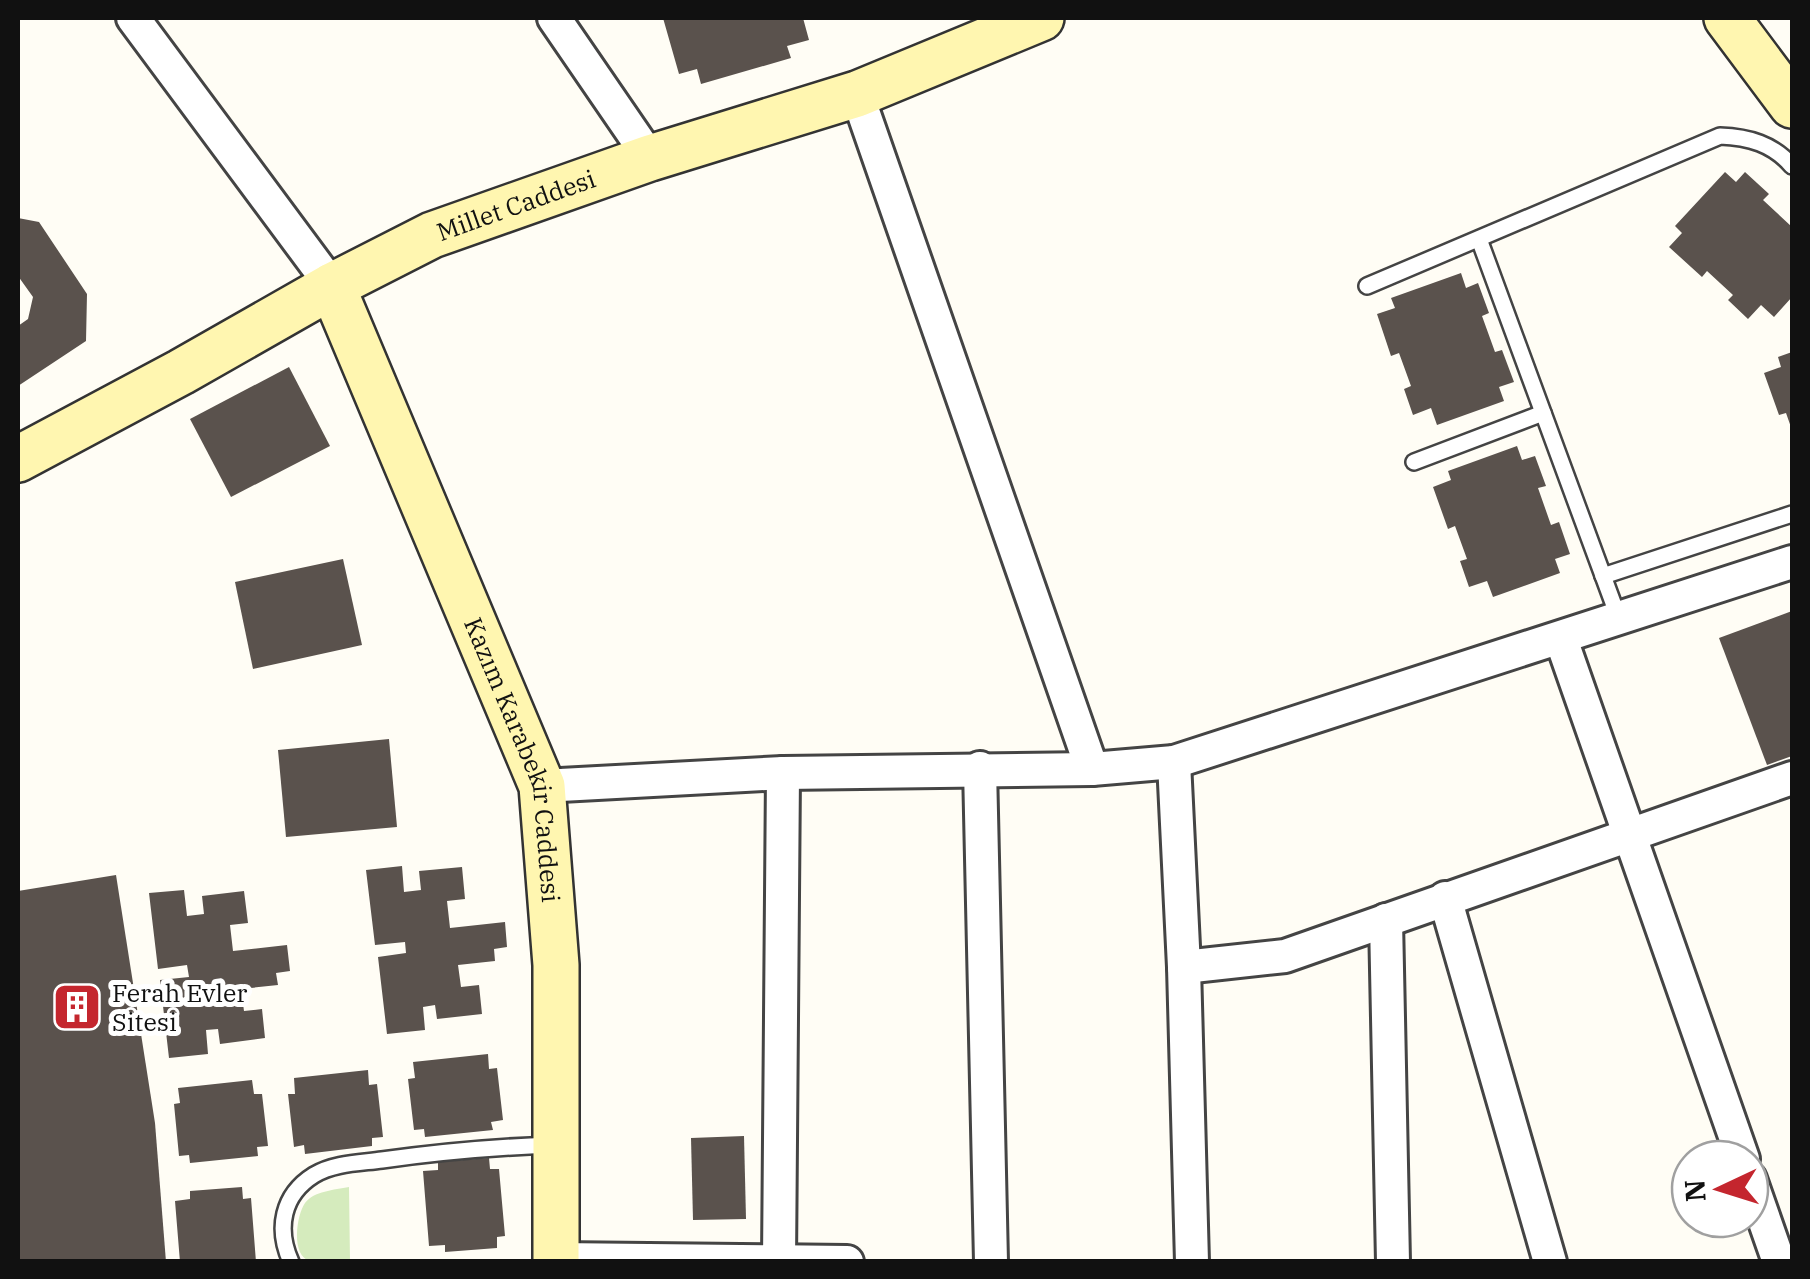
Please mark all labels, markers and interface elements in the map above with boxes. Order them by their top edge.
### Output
street label: Millet Caddesi [432,162,600,248]
street label: Kazım Karabekir Caddesi [457,612,568,904]
place label: Ferah Evler Sitesi [112,976,247,1038]
building icon: Ferah Evler Sitesi [51,981,103,1033]
north arrow [1670,1139,1770,1239]
text: N [1675,1178,1714,1203]

